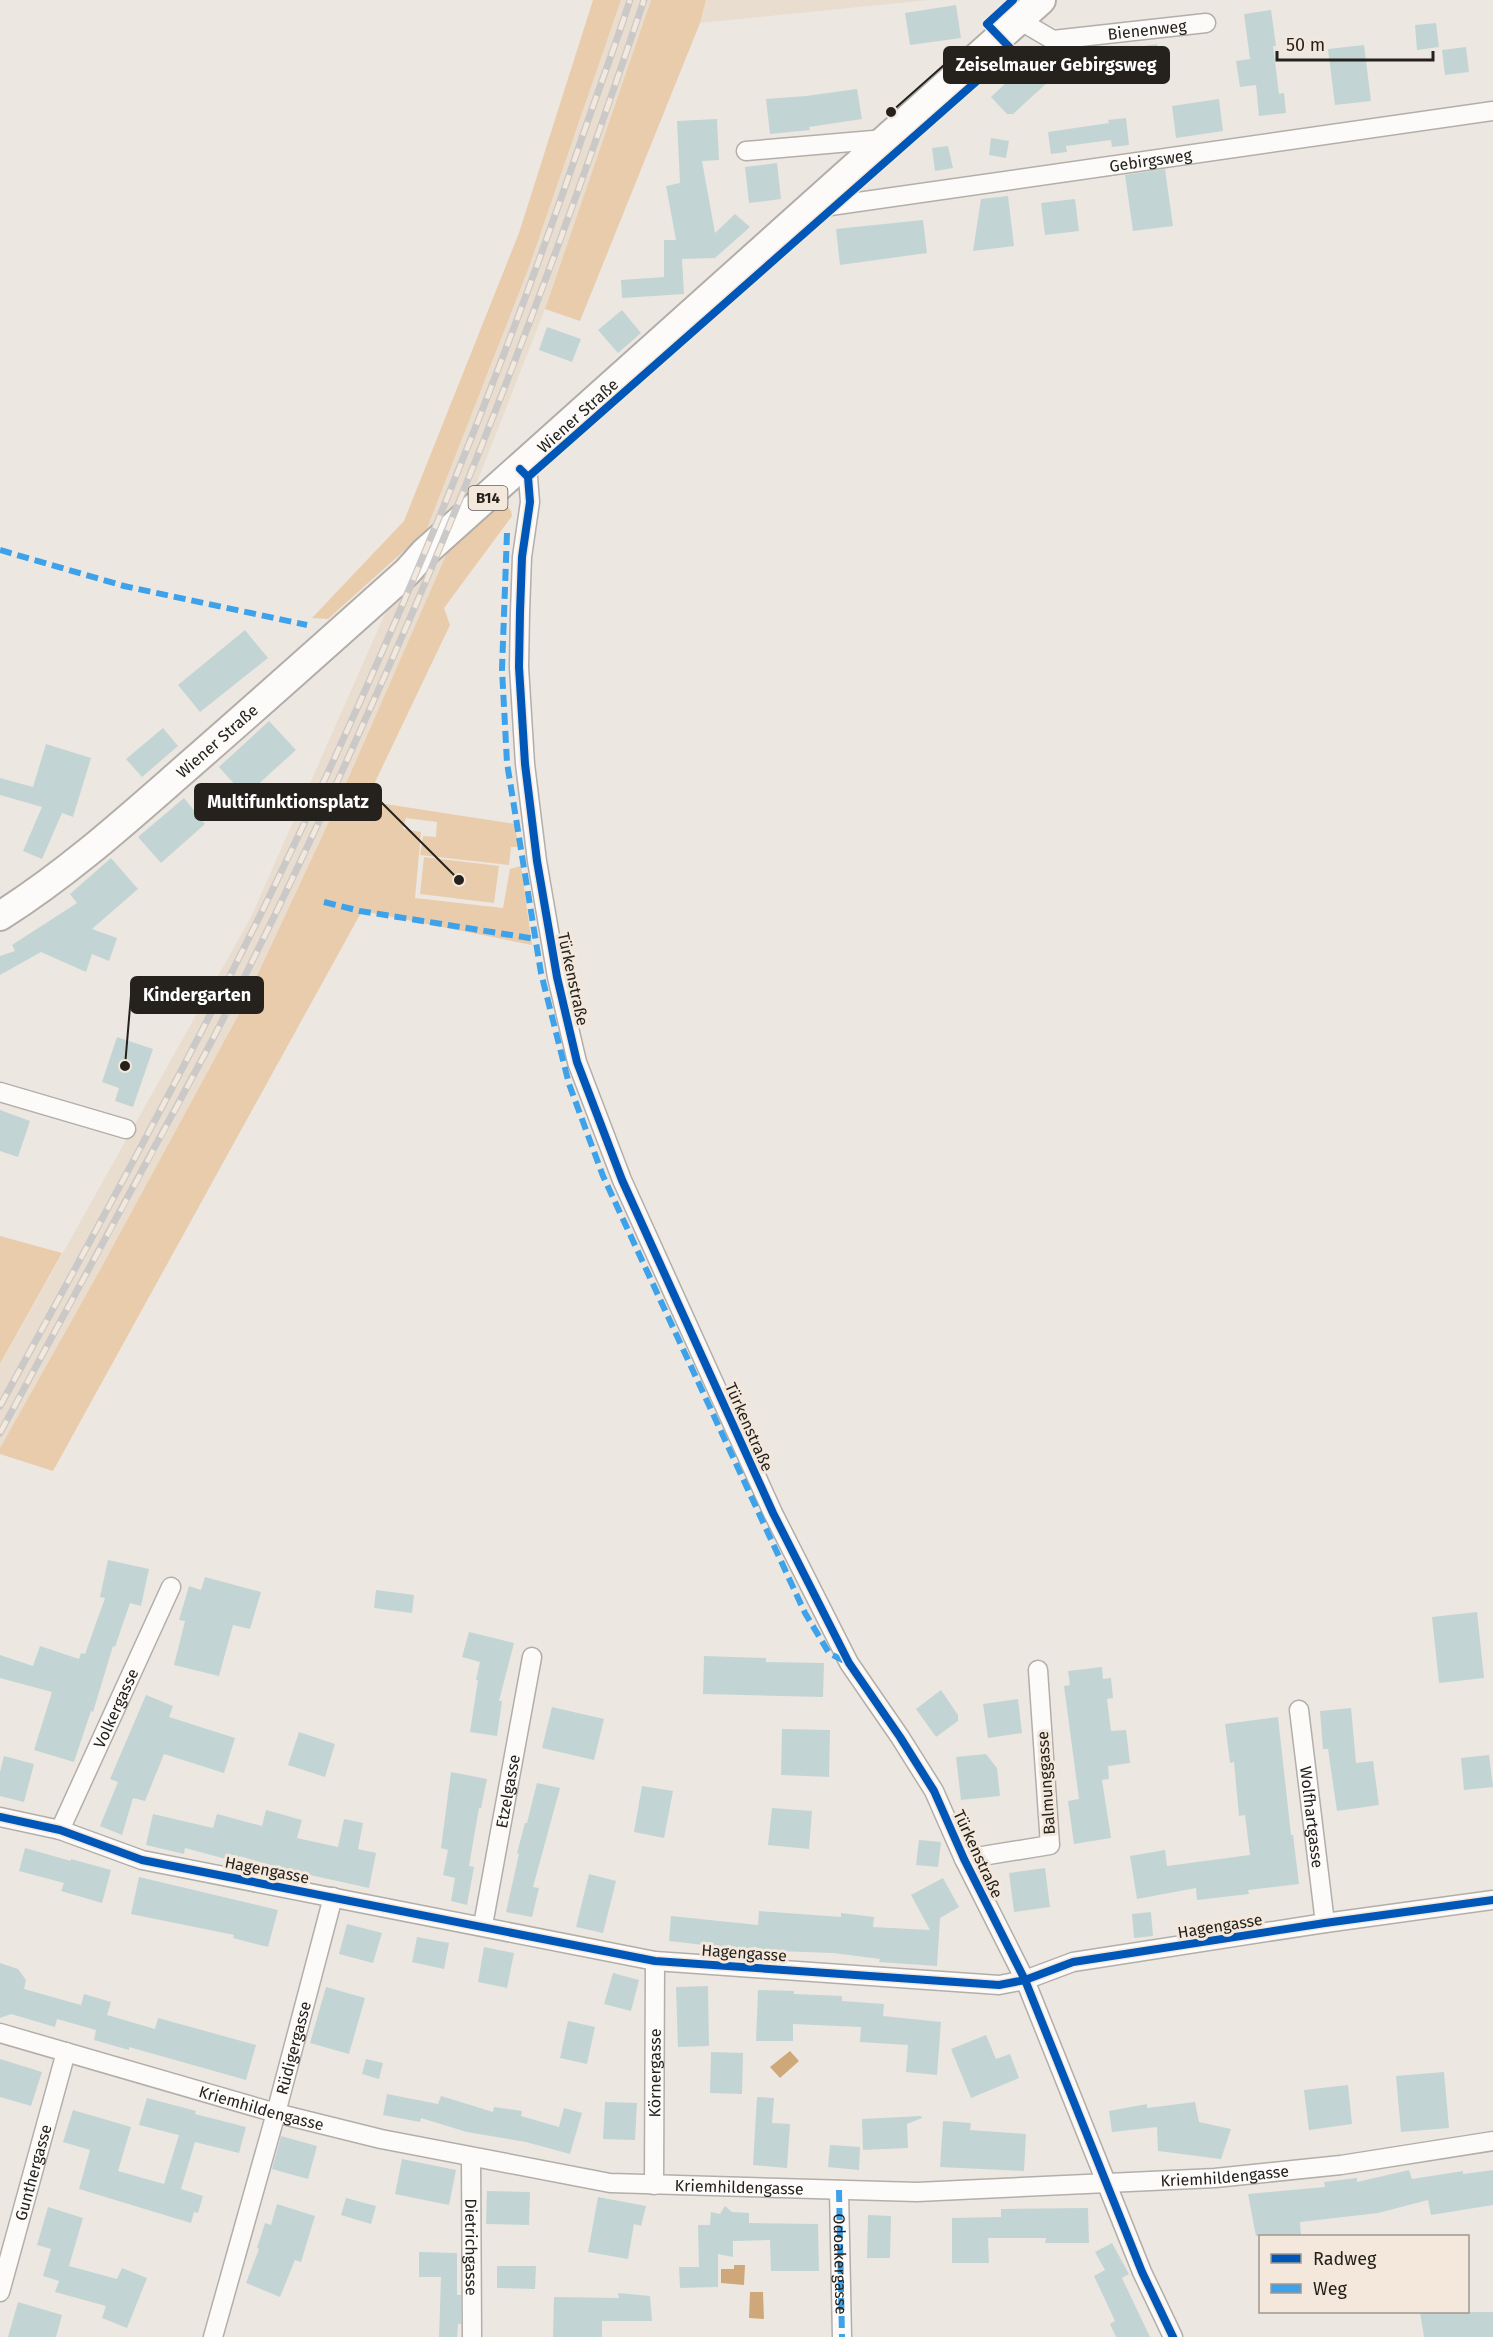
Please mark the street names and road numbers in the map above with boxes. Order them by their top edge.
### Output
street label: Bienenweg [1107,16,1188,43]
street label: Gebirgsweg [1108,145,1194,175]
street label: Wiener Straße [533,374,622,457]
road number: B14 [468,486,508,510]
street label: Wiener Straße [172,700,262,782]
street label: Türkenstraße [554,931,592,1027]
street label: Türkenstraße [721,1380,777,1474]
street label: Volkergasse [89,1665,142,1751]
street label: Balmunggasse [1033,1731,1059,1835]
street label: Etzelgasse [491,1753,524,1830]
street label: Wolfhartgasse [1296,1765,1328,1869]
street label: Türkenstraße [949,1807,1007,1901]
street label: Hagengasse [223,1853,311,1887]
street label: Hagengasse [1176,1910,1264,1942]
street label: Hagengasse [701,1941,787,1965]
street label: Rüdigergasse [272,1999,315,2097]
street label: Körnergasse [645,2028,664,2118]
street label: Kriemhildengasse [197,2082,326,2134]
street label: Gunthergasse [11,2122,55,2223]
street label: Kriemhildengasse [1160,2161,1290,2190]
street label: Kriemhildengasse [675,2175,804,2198]
street label: Dietrichgasse [462,2198,481,2296]
street label: Odoakergasse [830,2213,851,2315]

